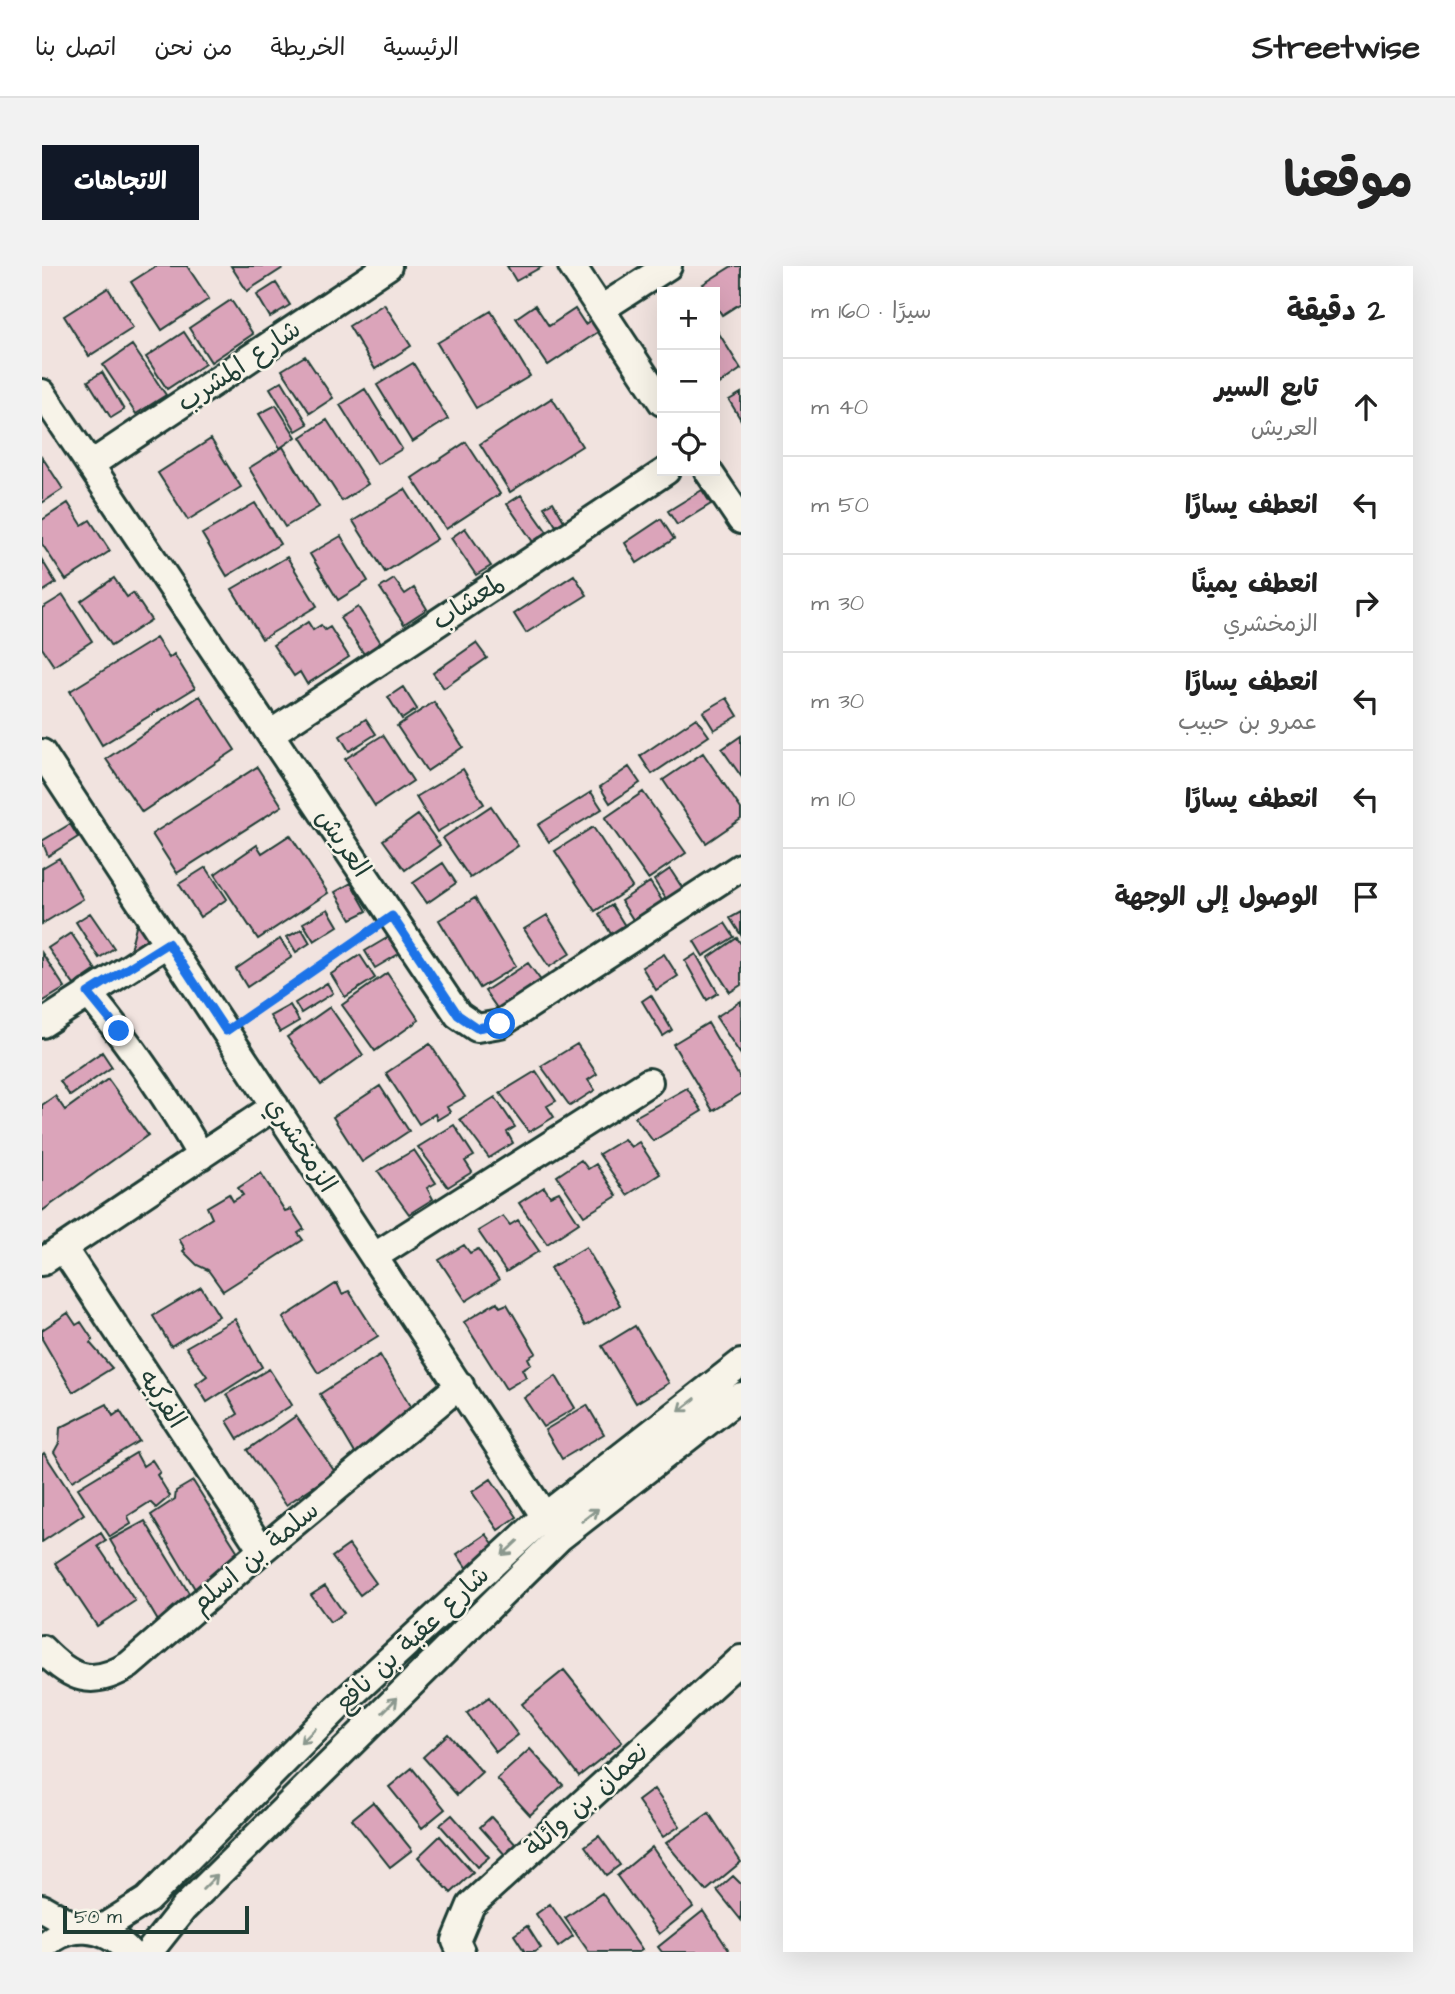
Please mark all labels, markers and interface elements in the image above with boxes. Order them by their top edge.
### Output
text: Streetwise [1252,25,1420,71]
text: اتصل بنا [35,31,116,65]
text: من نحن [154,31,233,65]
text: الخريطة [271,31,345,65]
text: الرئيسية [383,31,459,65]
button: الاتجاهات [42,145,199,220]
text: موقعنا [1283,148,1413,216]
map controls [657,287,720,476]
button: + [657,287,720,350]
text: 2 دقيقة [1287,290,1385,332]
text: سيرًا · 160 m [811,295,932,327]
street label: شارع المشرب [170,311,308,421]
button: − [657,350,720,413]
text: تابع السير [1215,370,1318,406]
icon: ahead [1347,388,1385,426]
text: 40 m [811,391,868,423]
text: العريش [1251,412,1318,444]
button: locate [657,413,720,476]
icon: left [1347,486,1385,524]
text: انعطف يسارًا [1185,487,1318,523]
text: 50 m [811,489,869,521]
street label: لمعشاب [425,565,511,639]
text: انعطف يمينًا [1191,566,1318,602]
icon: right [1347,584,1385,622]
text: 30 m [811,587,864,619]
text: الزمخشري [1223,608,1318,640]
text: انعطف يسارًا [1185,664,1318,700]
icon: left [1347,682,1385,720]
text: 30 m [811,685,864,717]
text: عمرو بن حبيب [1178,706,1318,738]
icon: left [1347,780,1385,818]
text: انعطف يسارًا [1185,781,1318,817]
text: 10 m [811,783,856,815]
street label: العريش [307,801,379,885]
icon: arrive [1347,878,1385,916]
text: الوصول إلى الوجهة [1114,879,1318,915]
route start [484,1008,515,1039]
route end [103,1015,134,1046]
street label: الزمخشري [257,1090,345,1200]
street label: الفركيه [130,1362,194,1436]
one-way arrow [678,1397,697,1412]
street label: سلمة بن اسلم [183,1493,327,1622]
one-way arrow [580,1507,598,1522]
one-way arrow [502,1539,519,1556]
street label: شارع عقبة بن نافع [327,1558,497,1720]
one-way arrow [381,1697,398,1714]
one-way arrow [300,1728,317,1745]
street label: نعمان بن وائلة [516,1733,658,1865]
one-way arrow [201,1874,218,1891]
scale bar [63,1903,248,1935]
text: 50 m [74,1904,122,1931]

